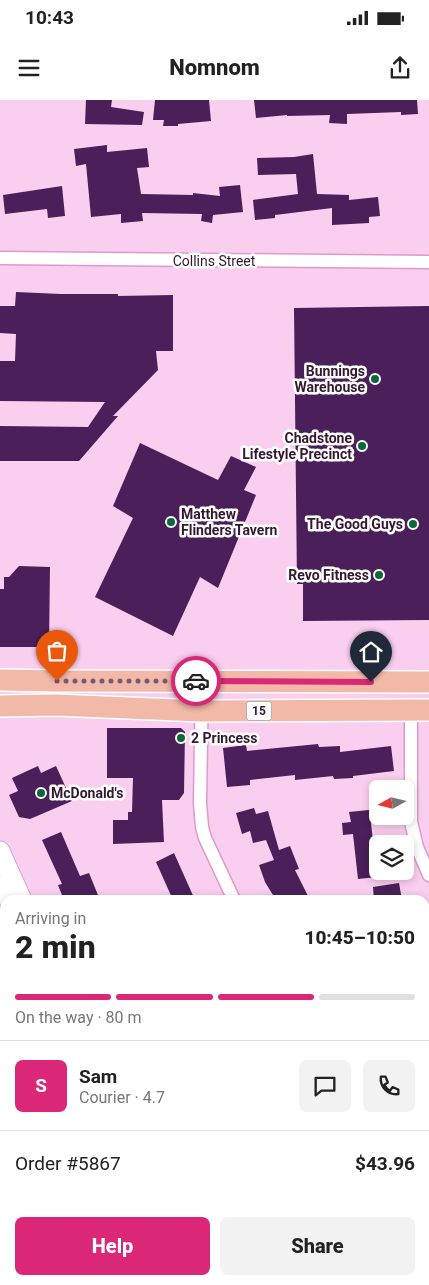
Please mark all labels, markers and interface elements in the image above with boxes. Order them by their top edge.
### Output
text: 10:43 [25,6,74,29]
icon: menu [15,54,43,82]
icon: share [386,54,414,82]
text: Nomnom [169,55,260,80]
street label: Collins Street [173,253,256,269]
place label: Bunnings Warehouse [295,363,365,395]
marker: Bunnings Warehouse [369,373,381,385]
place label: Chadstone Lifestyle Precinct [242,430,352,462]
marker: Chadstone Lifestyle Precinct [356,440,368,452]
place label: Matthew Flinders Tavern [181,506,278,538]
marker: Matthew Flinders Tavern [165,516,177,528]
place label: The Good Guys [307,516,403,532]
marker: The Good Guys [407,518,419,530]
place label: Revo Fitness [288,567,369,583]
marker: Revo Fitness [373,569,385,581]
pin [36,630,78,681]
pin [350,631,392,682]
icon: bag [43,637,71,665]
icon: home [357,638,385,666]
courier [171,656,221,706]
icon: car [182,667,210,695]
road number: 15 [246,702,272,720]
place label: 2 Princess [191,730,257,746]
marker: 2 Princess [175,732,187,744]
north arrow [369,780,414,825]
map controls [369,780,414,880]
place label: McDonald's [51,785,123,801]
marker: McDonald's [35,787,47,799]
button: layers [369,835,414,880]
text: Arriving in [15,909,86,928]
text: 10:45–10:50 [304,926,415,949]
text: 2 min [15,928,96,966]
text: On the way · 80 m [15,1008,142,1027]
button: chat [299,1060,351,1112]
button: phone [363,1060,415,1112]
text: Sam [79,1065,117,1088]
text: S [35,1074,47,1097]
text: Courier · 4.7 [79,1088,165,1107]
text: Order #5867 [15,1152,121,1175]
text: $43.96 [355,1152,415,1175]
button: Help [15,1217,210,1275]
button: Share [220,1217,415,1275]

